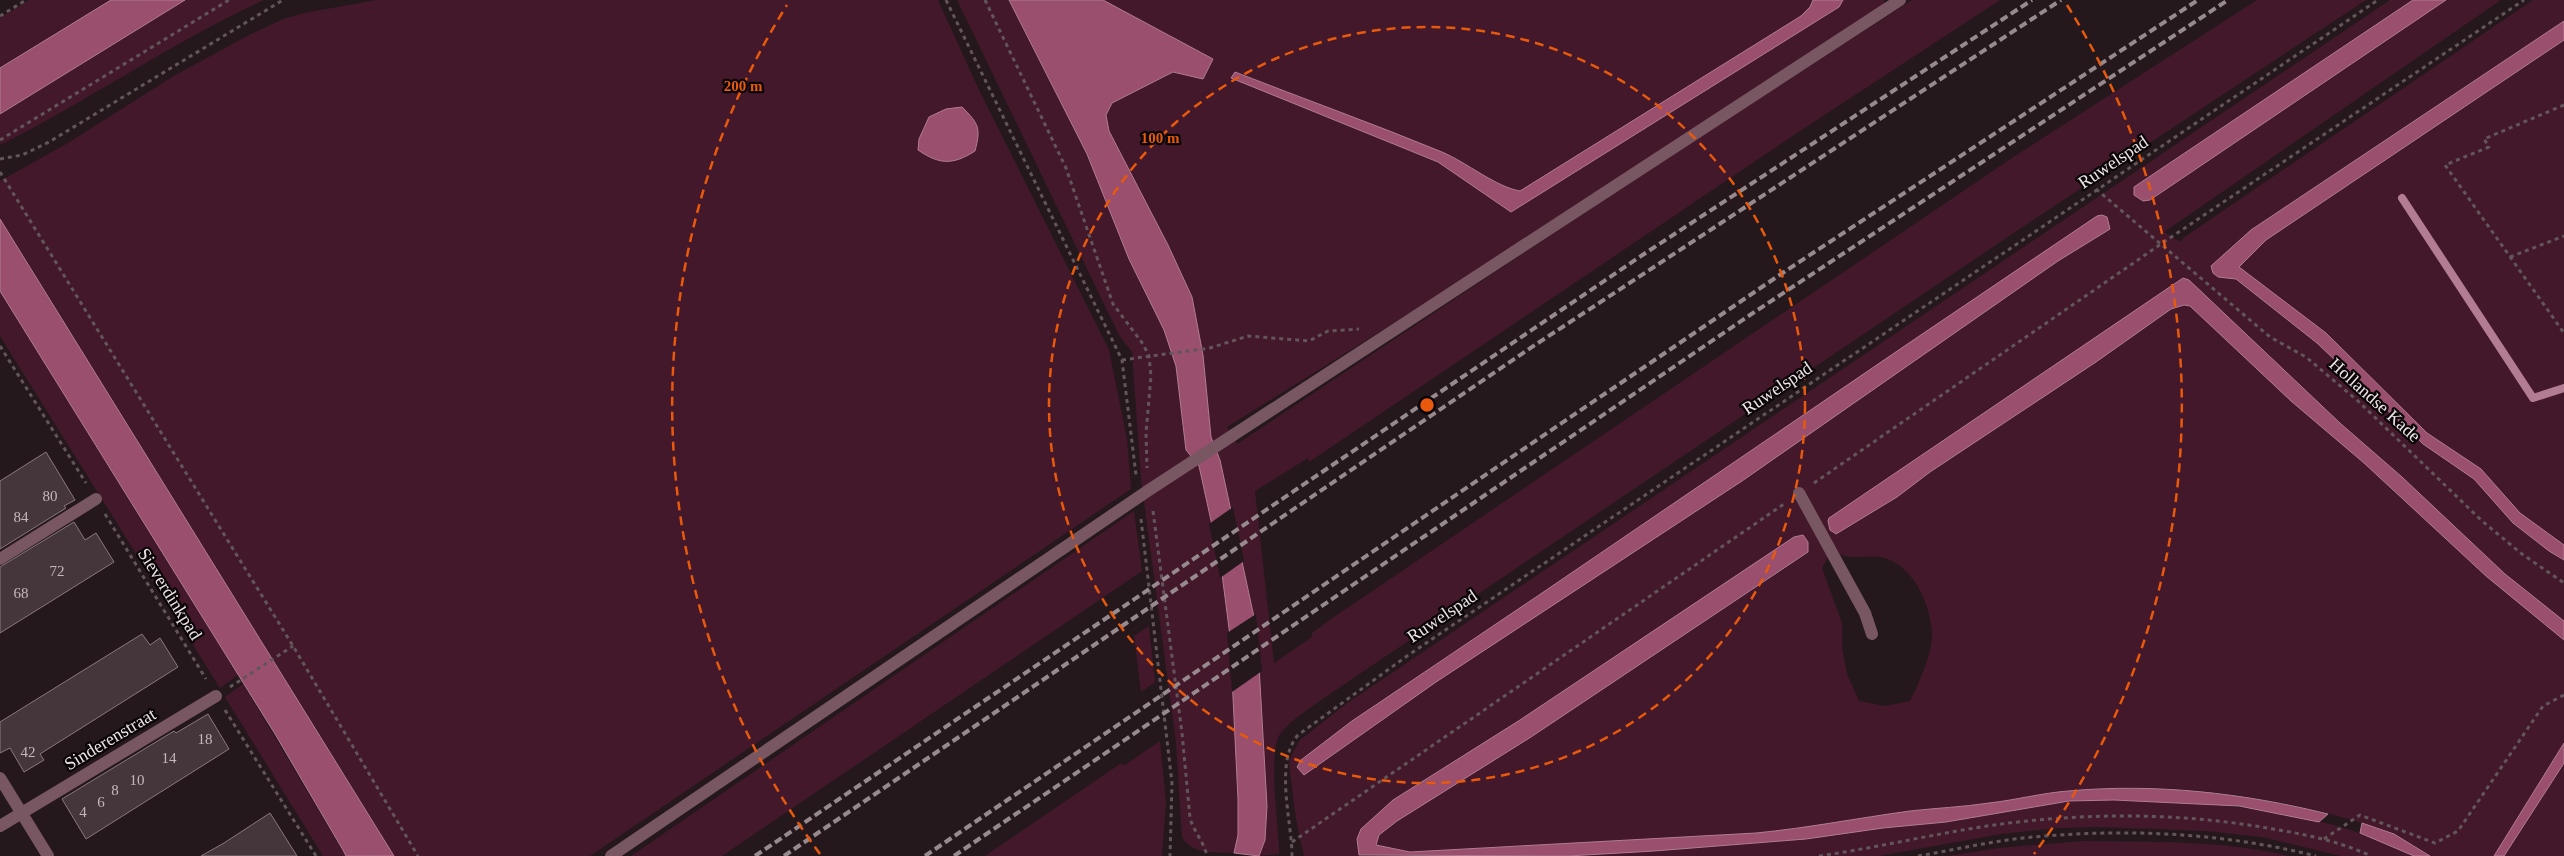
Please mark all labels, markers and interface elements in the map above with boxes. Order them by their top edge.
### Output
text: 200 m [724,78,763,94]
text: 100 m [1141,130,1180,146]
street label: Ruwelspad [2074,131,2152,193]
street label: Hollandse Kade [2325,354,2425,446]
street label: Ruwelspad [1738,357,1816,419]
centre of rings [1418,396,1436,414]
house number: 80 [43,488,58,504]
house number: 84 [14,509,29,525]
street label: Sieverdinkpad [134,545,206,643]
house number: 72 [50,563,65,579]
house number: 68 [14,585,29,601]
street label: Ruwelspad [1403,585,1481,647]
street label: Sinderenstraat [61,704,159,774]
house number: 18 [198,731,213,747]
house number: 42 [21,744,36,760]
house number: 14 [162,750,177,766]
house number: 10 [130,772,145,788]
house number: 8 [111,782,119,798]
house number: 6 [97,794,105,810]
house number: 4 [79,804,87,820]

